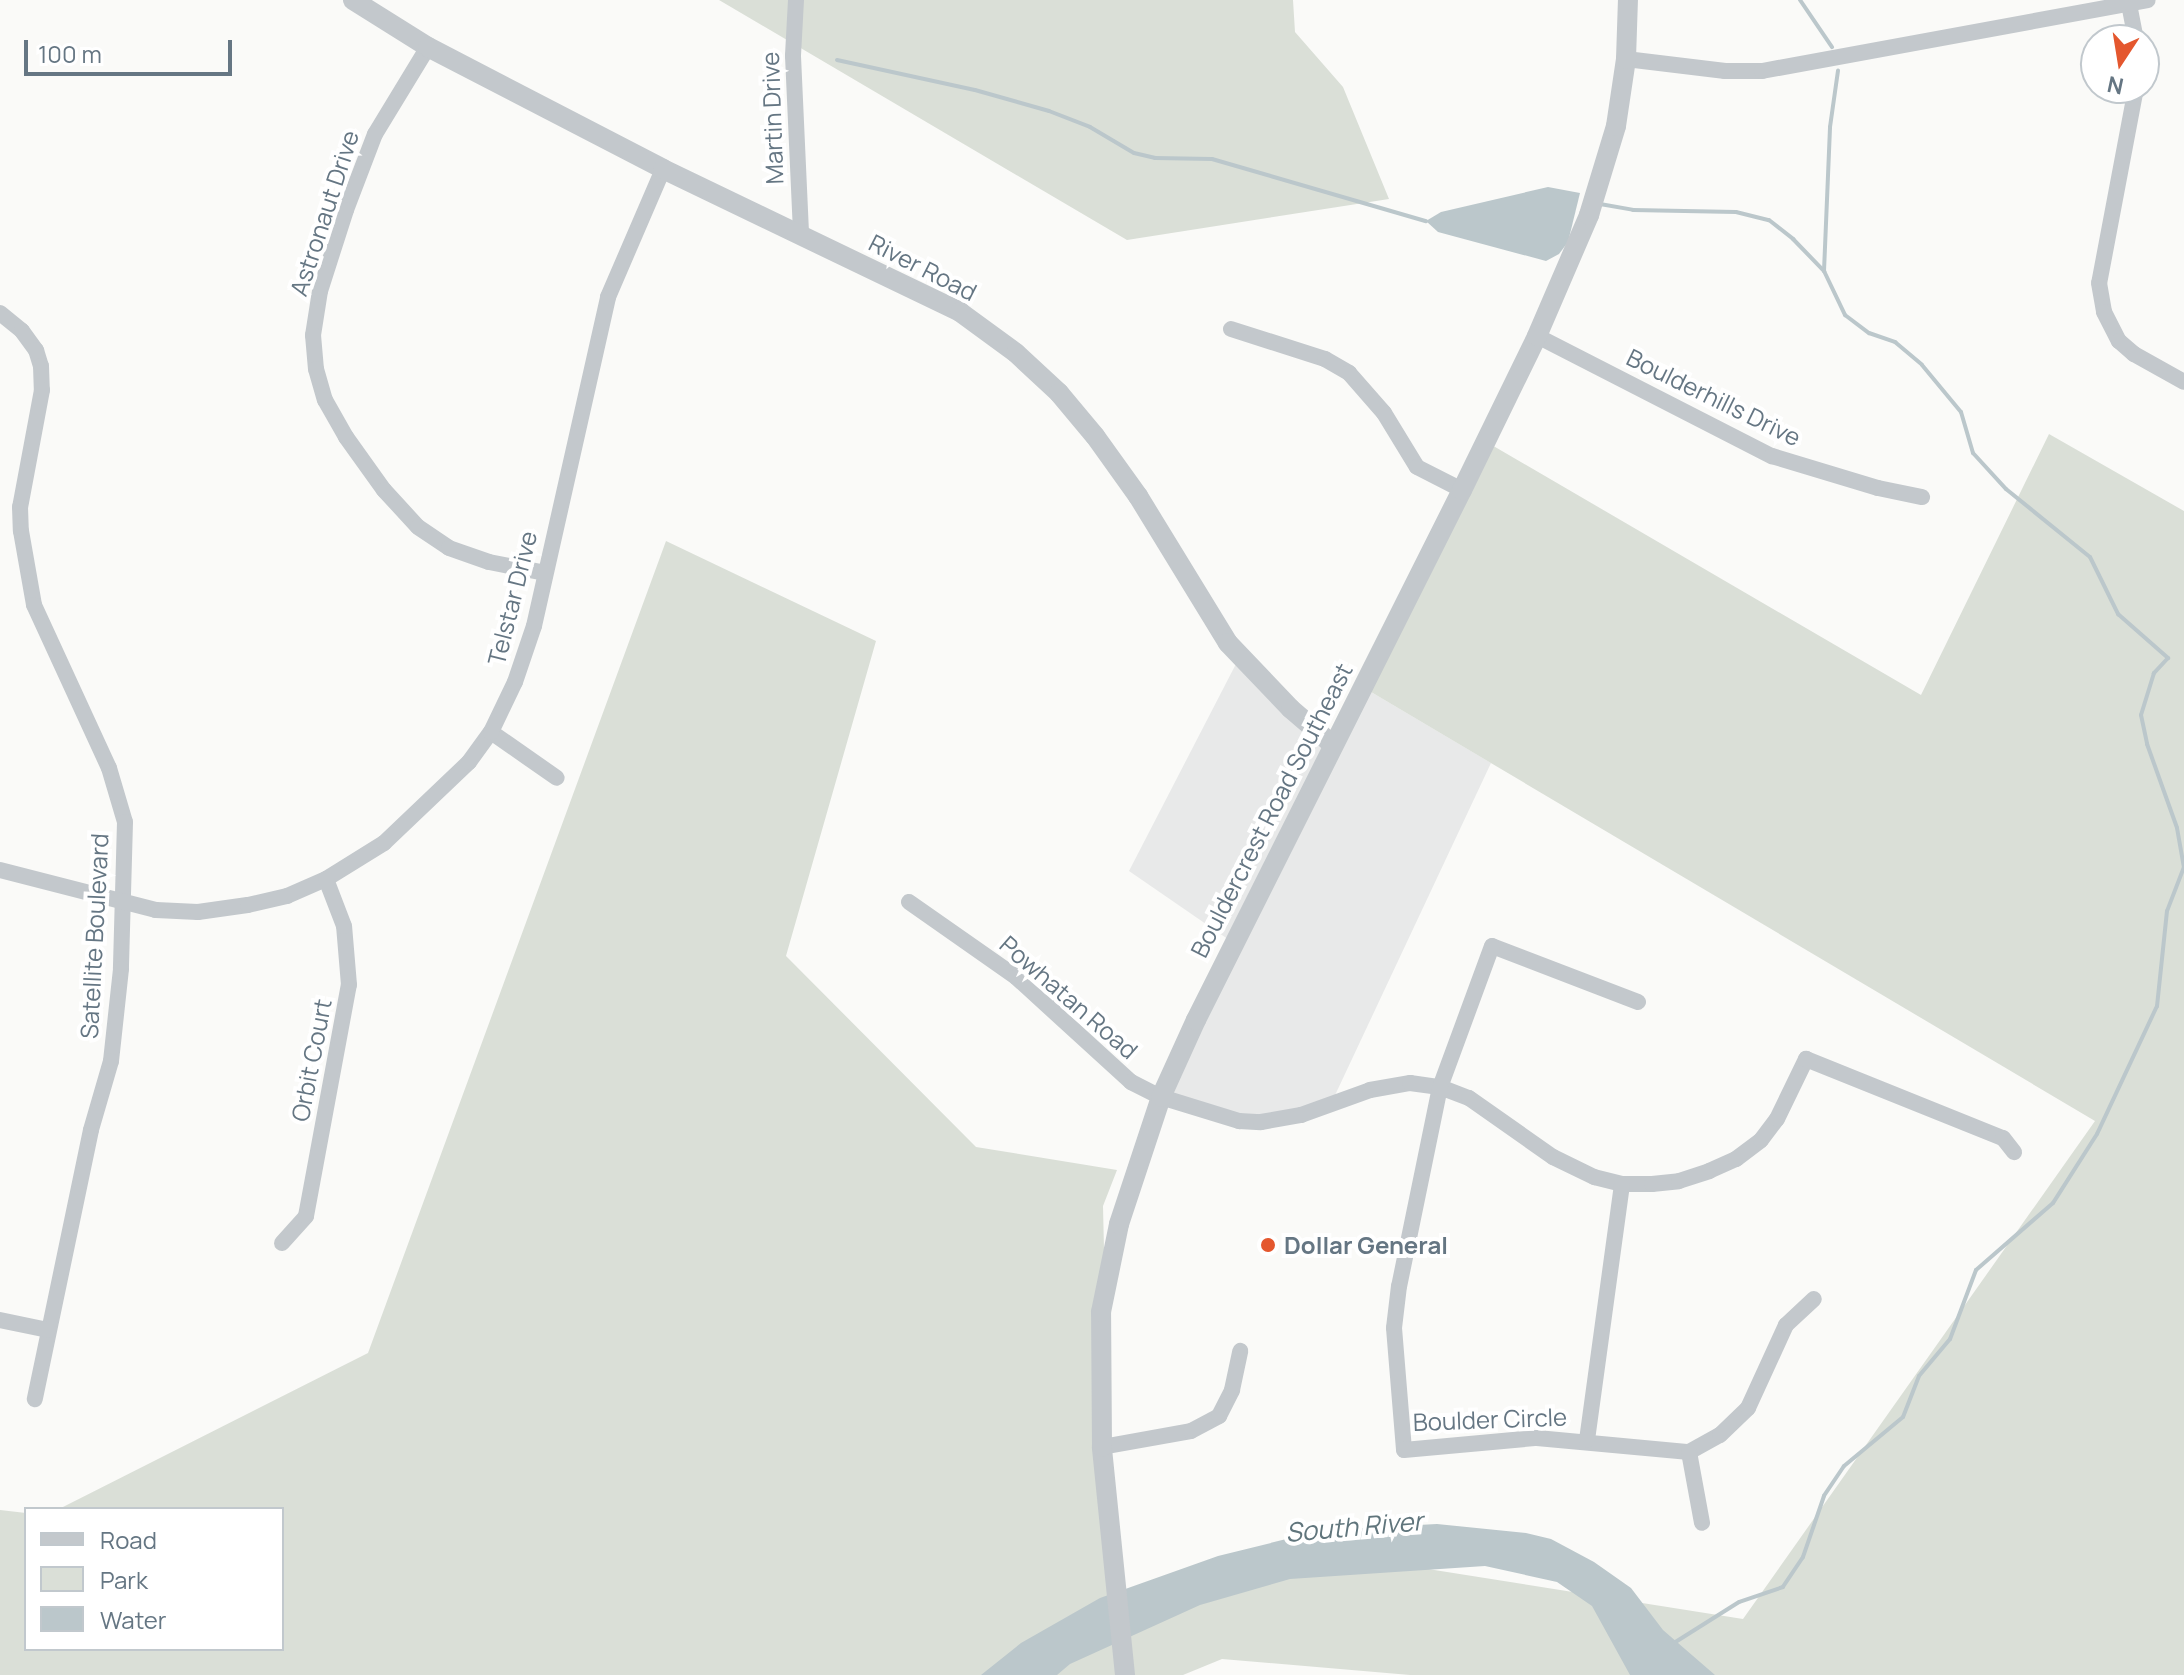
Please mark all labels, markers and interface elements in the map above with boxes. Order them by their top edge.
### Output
scale bar [28,24,236,74]
north arrow [2080,24,2160,104]
text: 100 m [38,37,102,70]
street label: Martin Drive [755,51,789,185]
text: N [2105,69,2126,102]
street label: Astronaut Drive [284,127,364,299]
street label: River Road [864,228,982,306]
street label: Boulderhills Drive [1622,342,1806,452]
street label: Telstar Drive [481,528,543,668]
street label: Bouldercrest Road Southeast [1184,658,1358,962]
street label: Satellite Boulevard [74,832,114,1040]
street label: Powhatan Road [994,929,1144,1065]
street label: Orbit Court [285,996,337,1124]
place label: Dollar General [1284,1231,1448,1259]
marker: Dollar General [1259,1236,1277,1254]
street label: Boulder Circle [1412,1402,1568,1436]
water label: South River [1284,1505,1424,1549]
legend [24,1507,284,1651]
text: Road [100,1523,157,1556]
text: Park [100,1563,148,1596]
text: Water [100,1603,167,1636]

